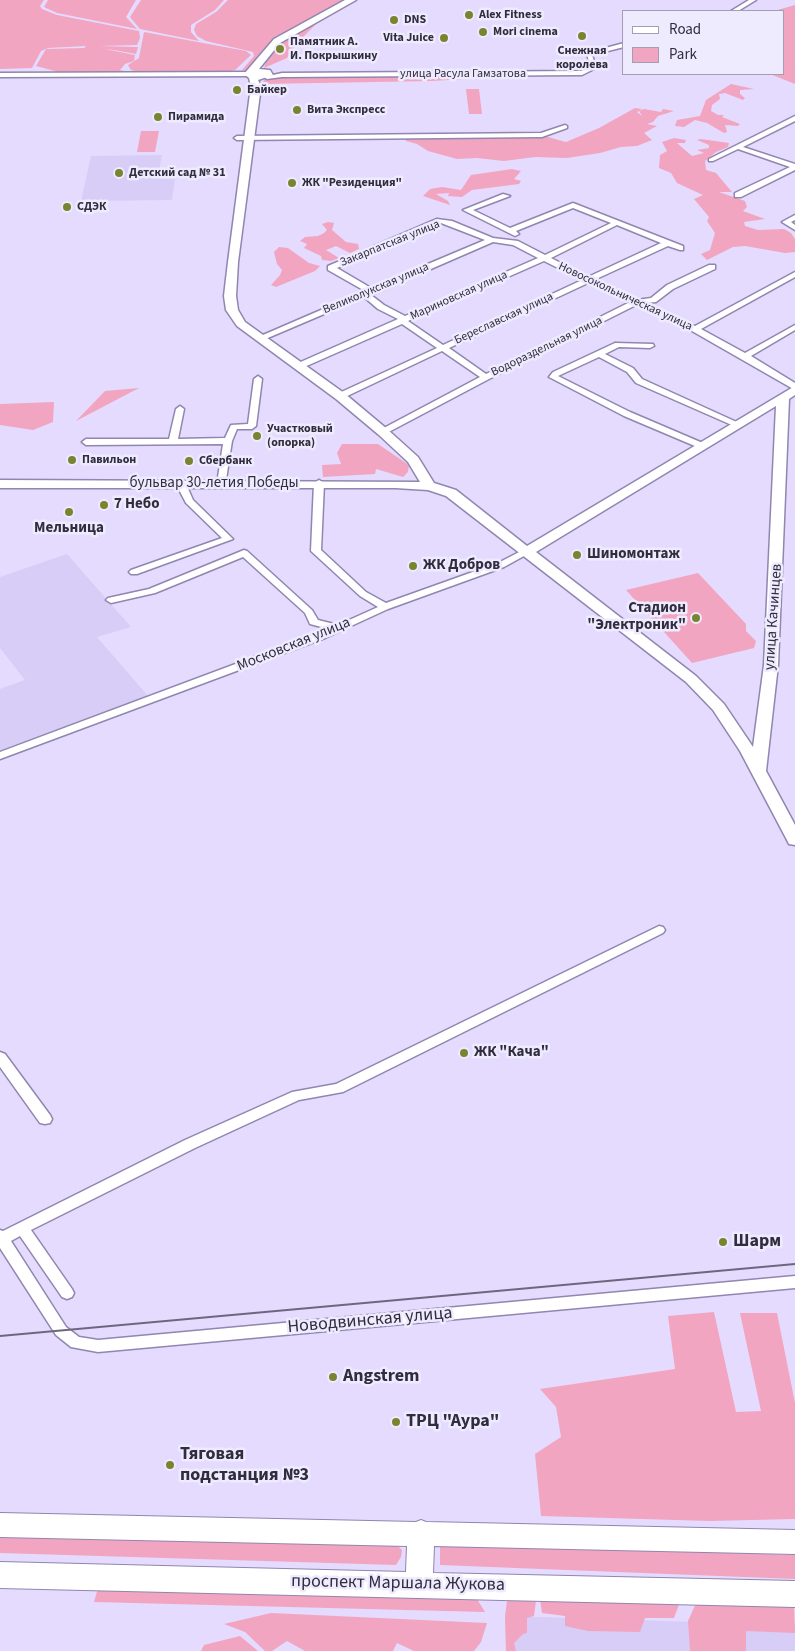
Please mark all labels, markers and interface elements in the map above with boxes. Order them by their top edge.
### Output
place label: Alex Fitness [479,8,542,22]
marker: Alex Fitness [463,9,475,21]
legend [622,10,785,75]
place label: DNS [404,13,426,27]
marker: DNS [388,14,400,26]
text: Road [669,19,701,40]
place label: Mori cinema [493,25,558,39]
marker: Mori cinema [477,26,489,38]
marker: Снежная королева [576,30,588,42]
place label: Vita Juice [383,31,434,45]
marker: Vita Juice [438,32,450,44]
place label: Памятник А. И. Покрышкину [290,35,378,63]
marker: Памятник А. И. Покрышкину [274,43,286,55]
place label: Снежная королева [556,44,608,72]
text: Park [669,44,697,65]
street label: улица Расула Гамзатова [400,67,526,81]
place label: Байкер [247,83,287,97]
marker: Байкер [231,84,243,96]
place label: Вита Экспресс [307,103,385,117]
marker: Вита Экспресс [291,104,303,116]
place label: Пирамида [168,110,224,124]
marker: Пирамида [152,111,164,123]
place label: Детский сад № 31 [129,166,225,180]
marker: Детский сад № 31 [113,167,125,179]
place label: ЖК "Резиденция" [302,176,402,190]
marker: ЖК "Резиденция" [286,177,298,189]
place label: СДЭК [77,200,106,214]
marker: СДЭК [61,201,73,213]
street label: Закарпатская улица [338,217,442,271]
street label: Великолукская улица [321,260,431,318]
street label: Новосокольническая улица [556,260,694,334]
street label: Мариновская улица [408,268,510,324]
street label: Береславская улица [452,290,556,348]
street label: Водораздельная улица [489,314,605,380]
place label: Участковый (опорка) [267,422,333,450]
marker: Участковый (опорка) [251,430,263,442]
place label: Павильон [82,453,136,467]
marker: Павильон [66,454,78,466]
place label: Сбербанк [199,454,252,468]
marker: Сбербанк [183,455,195,467]
street label: бульвар 30-летия Победы [129,475,299,493]
place label: 7 Небо [114,496,160,514]
marker: 7 Небо [98,499,110,511]
marker: Мельница [63,506,75,518]
place label: Мельница [34,520,104,538]
place label: Шиномонтаж [587,546,680,564]
marker: Шиномонтаж [571,549,583,561]
place label: ЖК Добров [423,557,500,575]
marker: ЖК Добров [407,560,419,572]
street label: улица Качинцев [761,563,787,671]
place label: Стадион "Электроник" [587,600,686,635]
marker: Стадион "Электроник" [690,612,702,624]
street label: Московская улица [235,614,353,676]
place label: ЖК "Кача" [474,1044,549,1062]
marker: ЖК "Кача" [458,1047,470,1059]
place label: Шарм [733,1231,781,1253]
marker: Шарм [717,1236,729,1248]
street label: Новодвинская улица [287,1303,453,1339]
place label: Angstrem [343,1366,419,1388]
marker: Angstrem [327,1371,339,1383]
place label: ТРЦ "Аура" [406,1411,499,1433]
marker: ТРЦ "Аура" [390,1416,402,1428]
place label: Тяговая подстанция №3 [180,1444,309,1486]
marker: Тяговая подстанция №3 [164,1459,176,1471]
street label: проспект Маршала Жукова [291,1571,505,1597]

